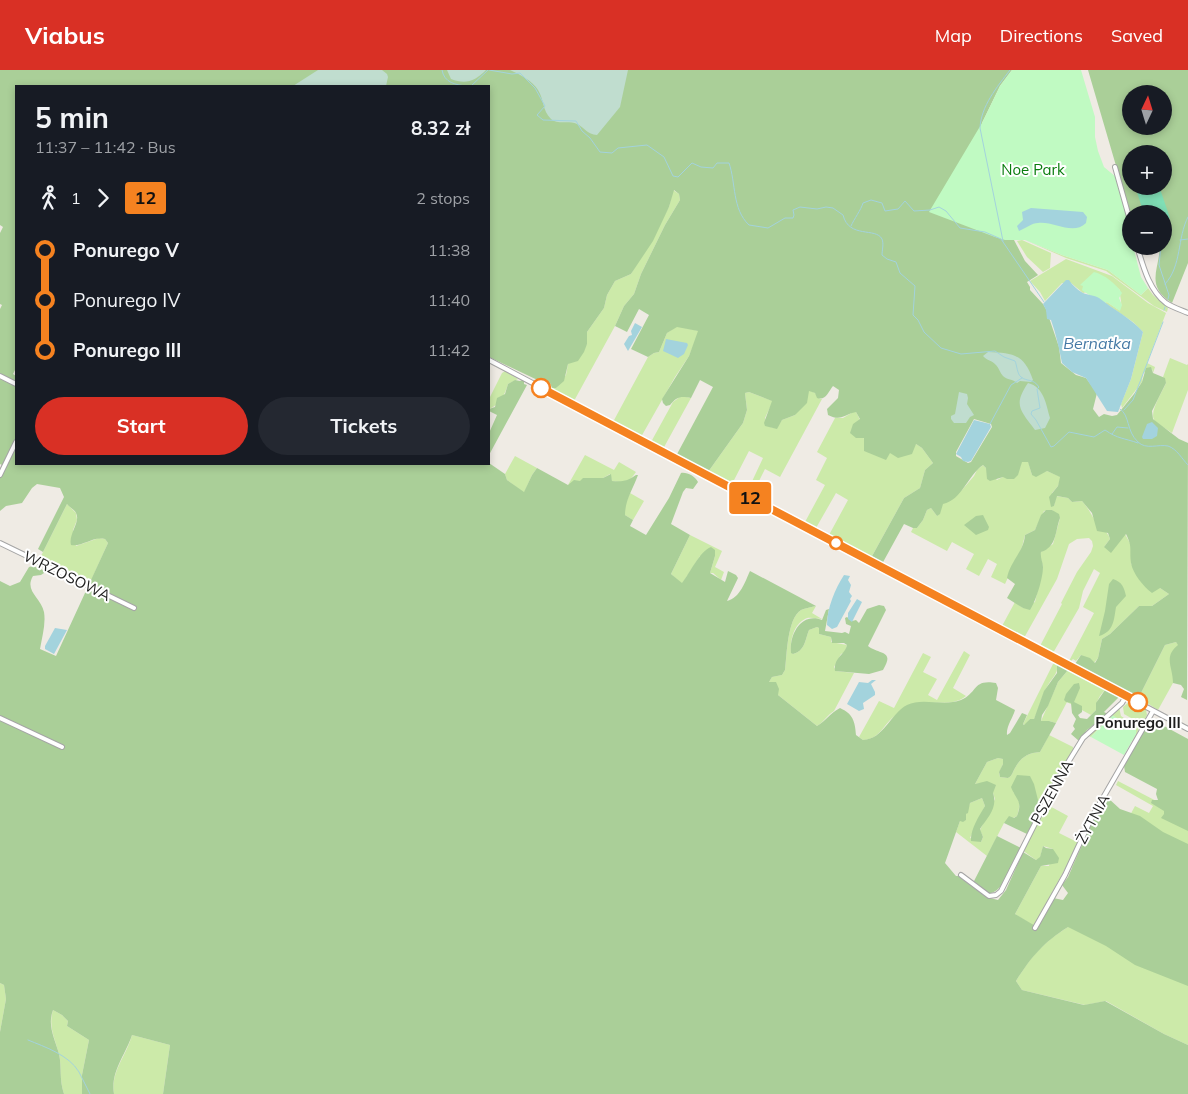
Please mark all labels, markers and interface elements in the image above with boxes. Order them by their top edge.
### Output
text: Viabus [25,20,105,50]
text: Map [935,24,972,47]
text: Directions [1000,24,1083,47]
text: Saved [1111,24,1163,47]
north arrow [1122,85,1172,135]
map controls [1122,85,1172,255]
text: 5 min [35,100,109,135]
text: 8.32 zł [411,116,470,140]
text: 11:37 – 11:42 · Bus [35,137,176,157]
button: + [1122,145,1172,195]
park label: Noe Park [1001,160,1065,179]
icon: walk [35,184,63,212]
icon: forward [89,184,117,212]
text: 12 [135,186,156,209]
text: 1 [71,188,81,208]
text: 2 stops [416,188,470,208]
button: − [1122,205,1172,255]
text: Ponurego V [73,238,179,262]
text: 11:38 [428,240,470,260]
text: Ponurego IV [73,288,180,312]
text: 11:40 [428,290,470,310]
water label: Bernatka [1063,333,1131,353]
text: Ponurego III [73,338,181,362]
text: 11:42 [428,340,470,360]
unlabelled marker [531,378,551,398]
button: Start [35,397,248,455]
button: Tickets [258,397,470,455]
line badge: 12 [728,482,772,514]
text: 12 [739,486,761,509]
unlabelled marker [829,536,843,550]
street label: WRZOSOWA [20,546,114,605]
marker: Ponurego III [1128,692,1148,712]
place label: Ponurego III [1095,713,1181,732]
street label: PSZENNA [1026,756,1077,827]
street label: ŻYTNIA [1072,791,1113,847]

